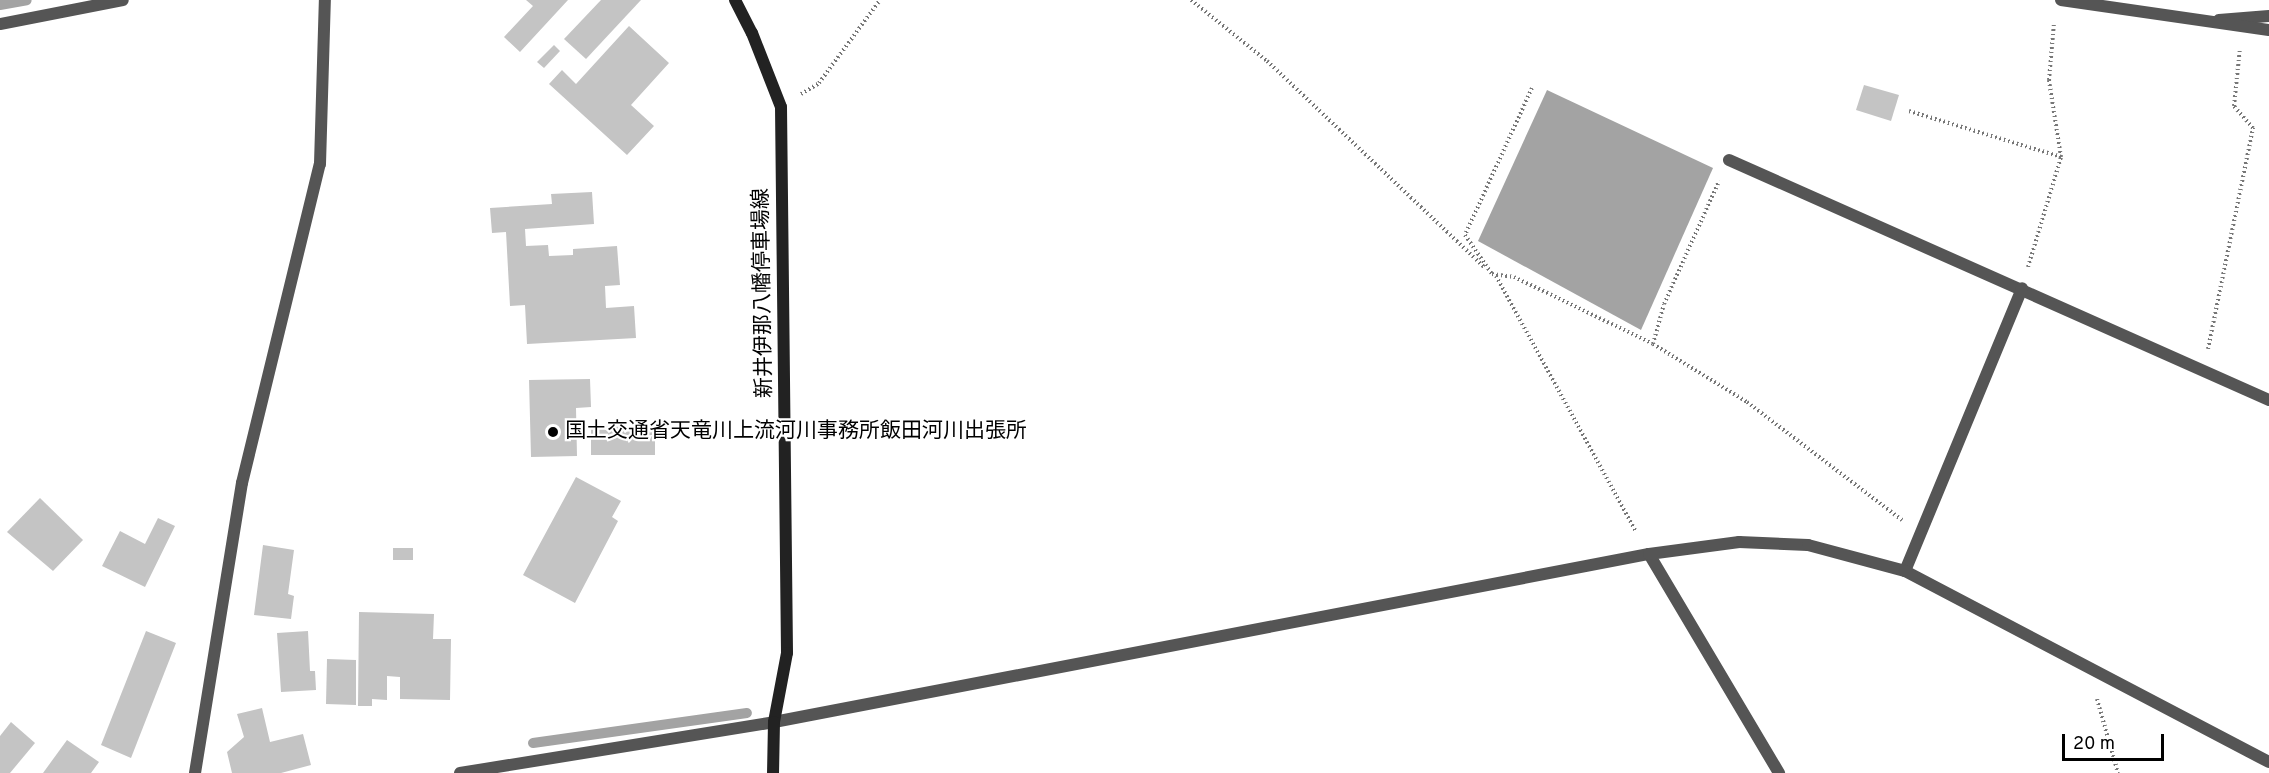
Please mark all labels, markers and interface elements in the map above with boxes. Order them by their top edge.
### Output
street label: 新井伊那八幡停車場線 [750,188,778,398]
place label: 国土交通省天竜川上流河川事務所飯田河川出張所 [565,419,1027,445]
marker: 国土交通省天竜川上流河川事務所飯田河川出張所 [546,425,560,439]
scale bar [2065,722,2167,760]
text: 20 m [2073,733,2115,756]

